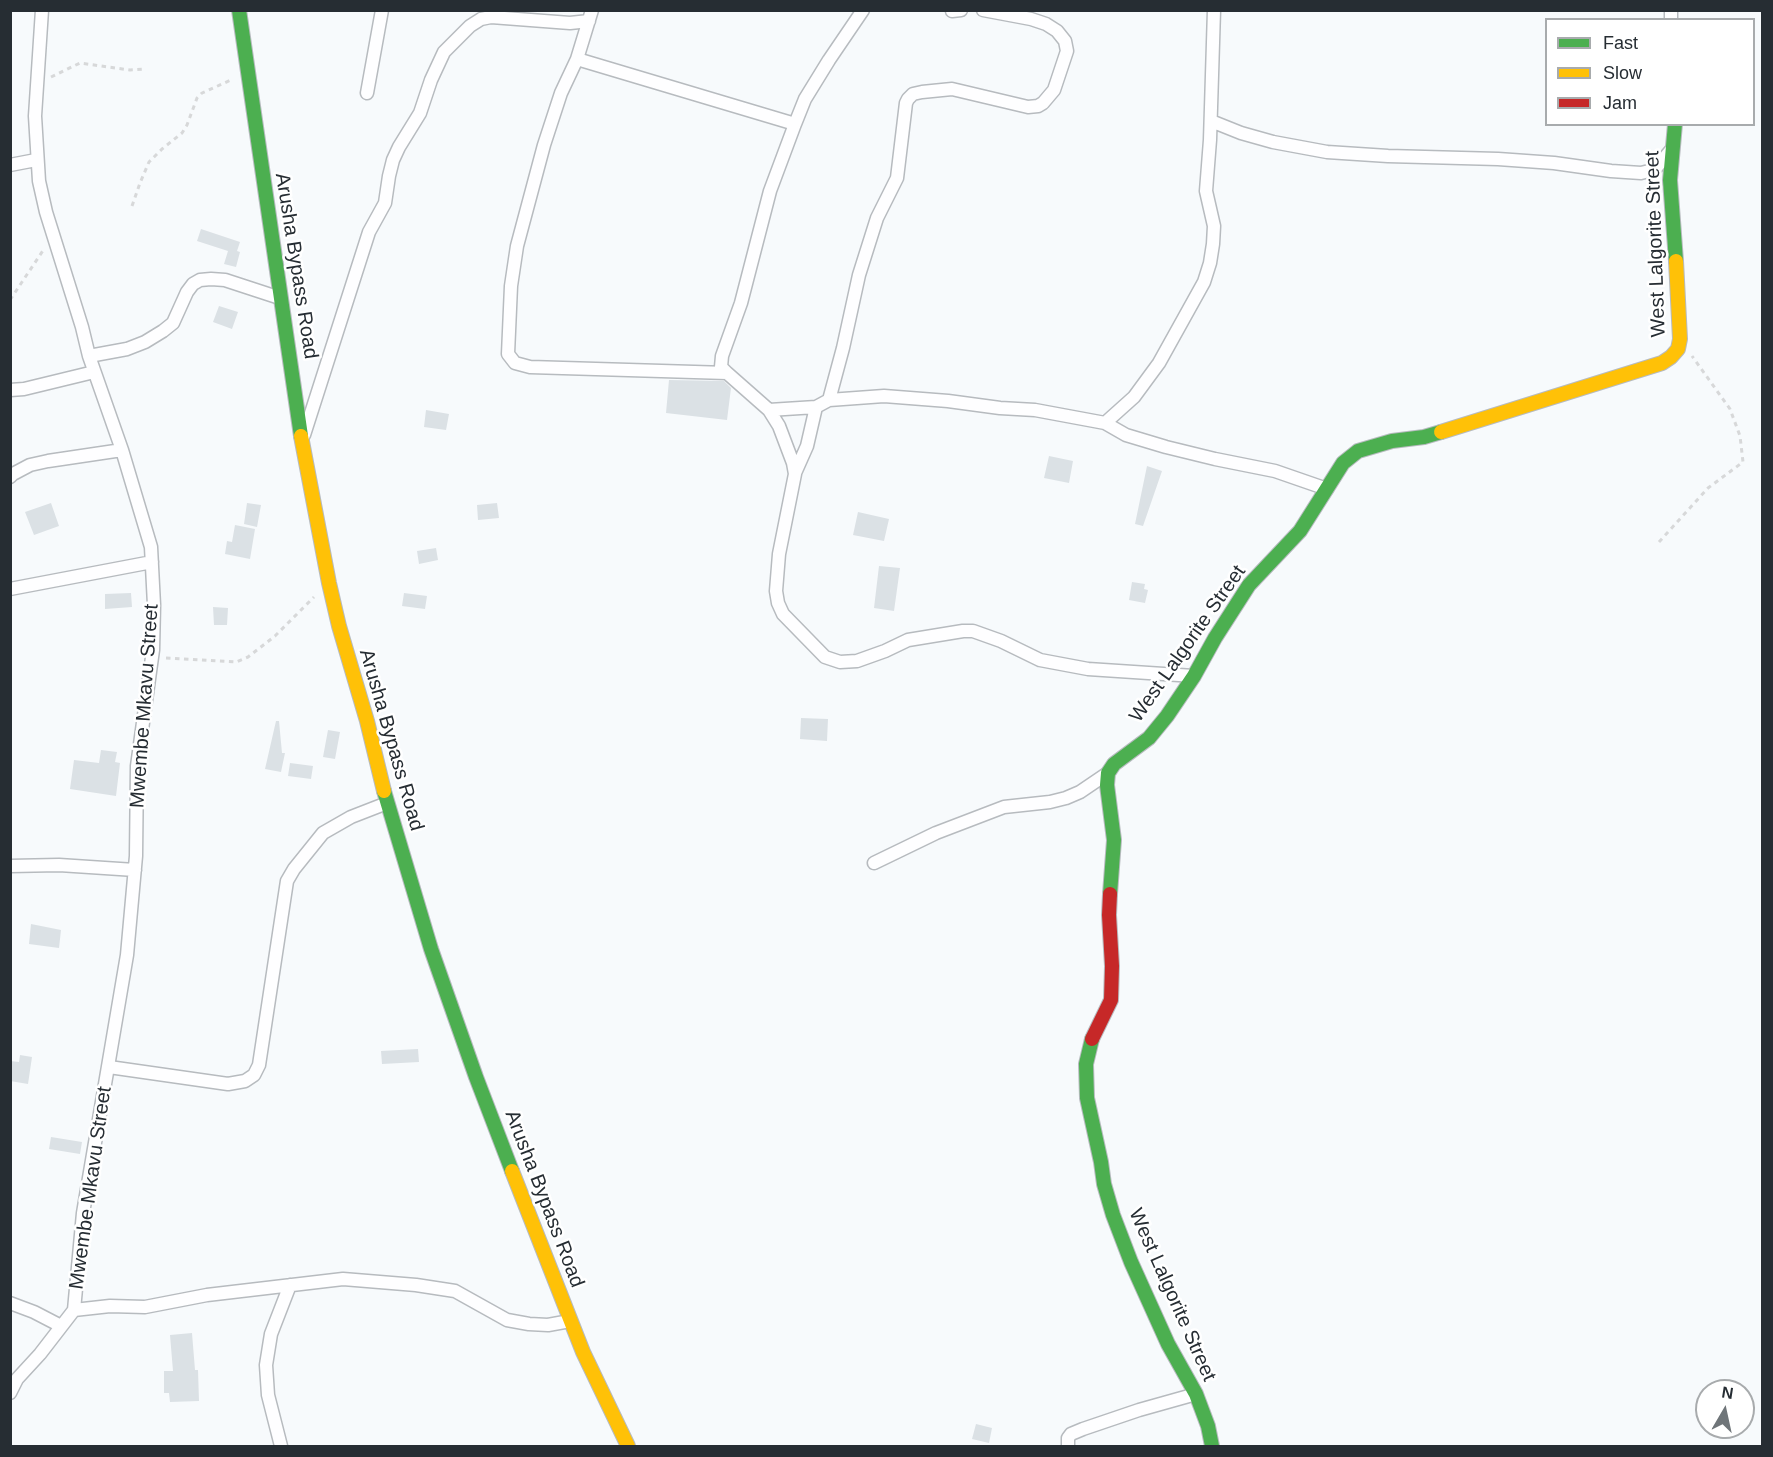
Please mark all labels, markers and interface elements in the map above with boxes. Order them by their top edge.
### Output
legend [1545,18,1755,126]
text: Fast [1603,33,1638,53]
text: Slow [1603,63,1642,83]
text: Jam [1603,93,1637,113]
street label: West Lalgorite Street [1641,150,1671,338]
street label: Arusha Bypass Road [269,171,323,361]
street label: West Lalgorite Street [1125,561,1251,727]
street label: Mwembe Mkavu Street [126,603,164,809]
street label: Arusha Bypass Road [354,646,428,834]
street label: Mwembe Mkavu Street [65,1085,117,1291]
street label: Arusha Bypass Road [499,1107,589,1291]
street label: West Lalgorite Street [1123,1205,1221,1385]
north arrow [1695,1379,1755,1439]
text: N [1721,1383,1735,1402]

